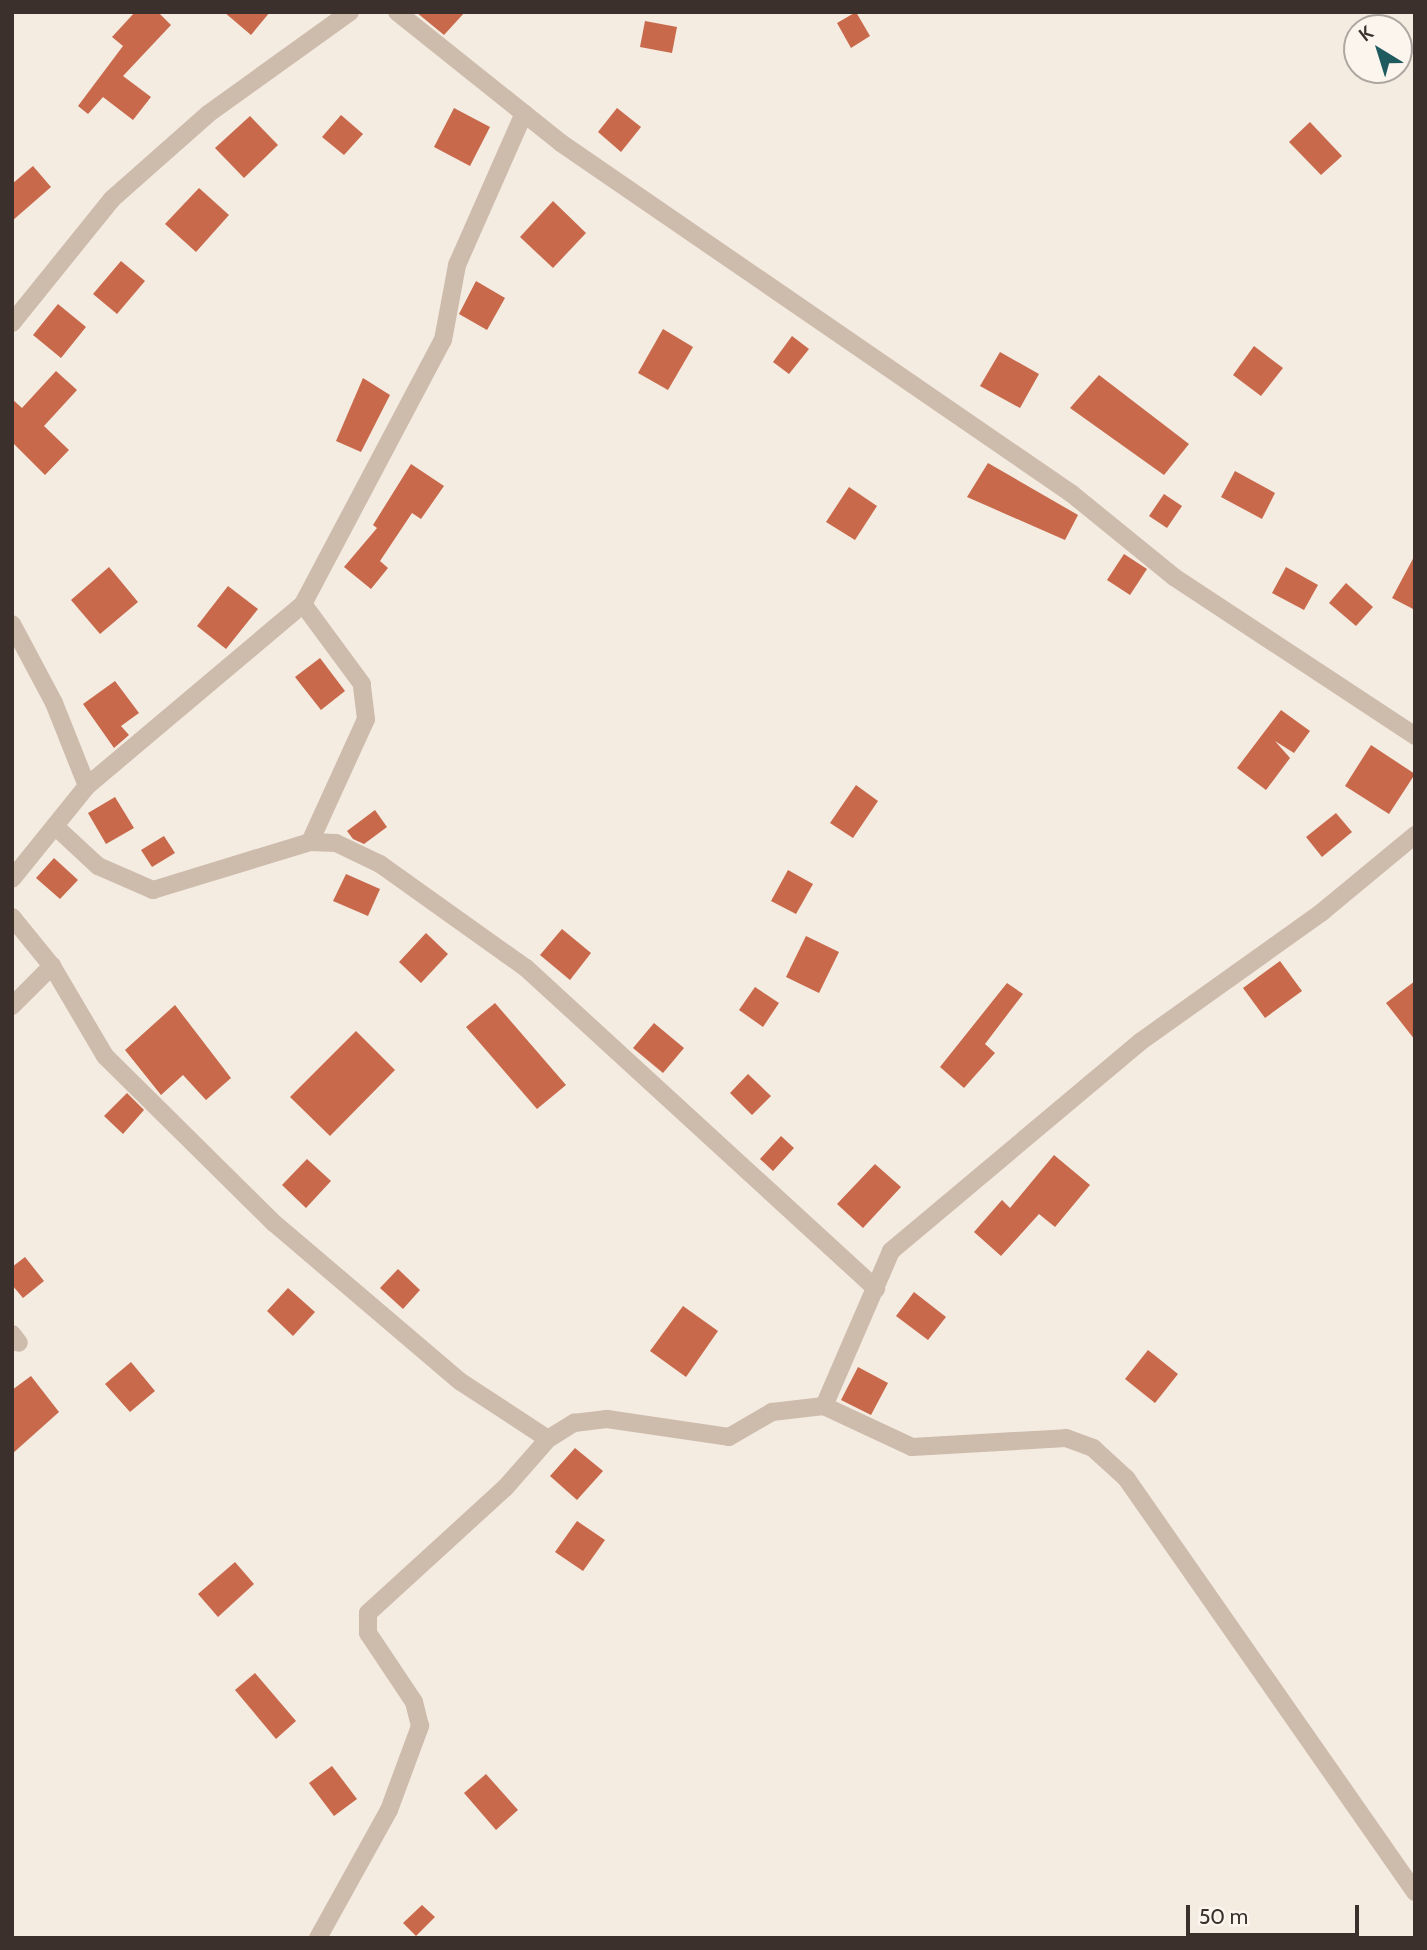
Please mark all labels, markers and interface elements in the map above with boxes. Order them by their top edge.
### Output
north arrow [1343,14,1413,84]
text: K [1354,21,1378,46]
scale bar [1189,1890,1362,1934]
text: 50 m [1199,1904,1248,1929]

